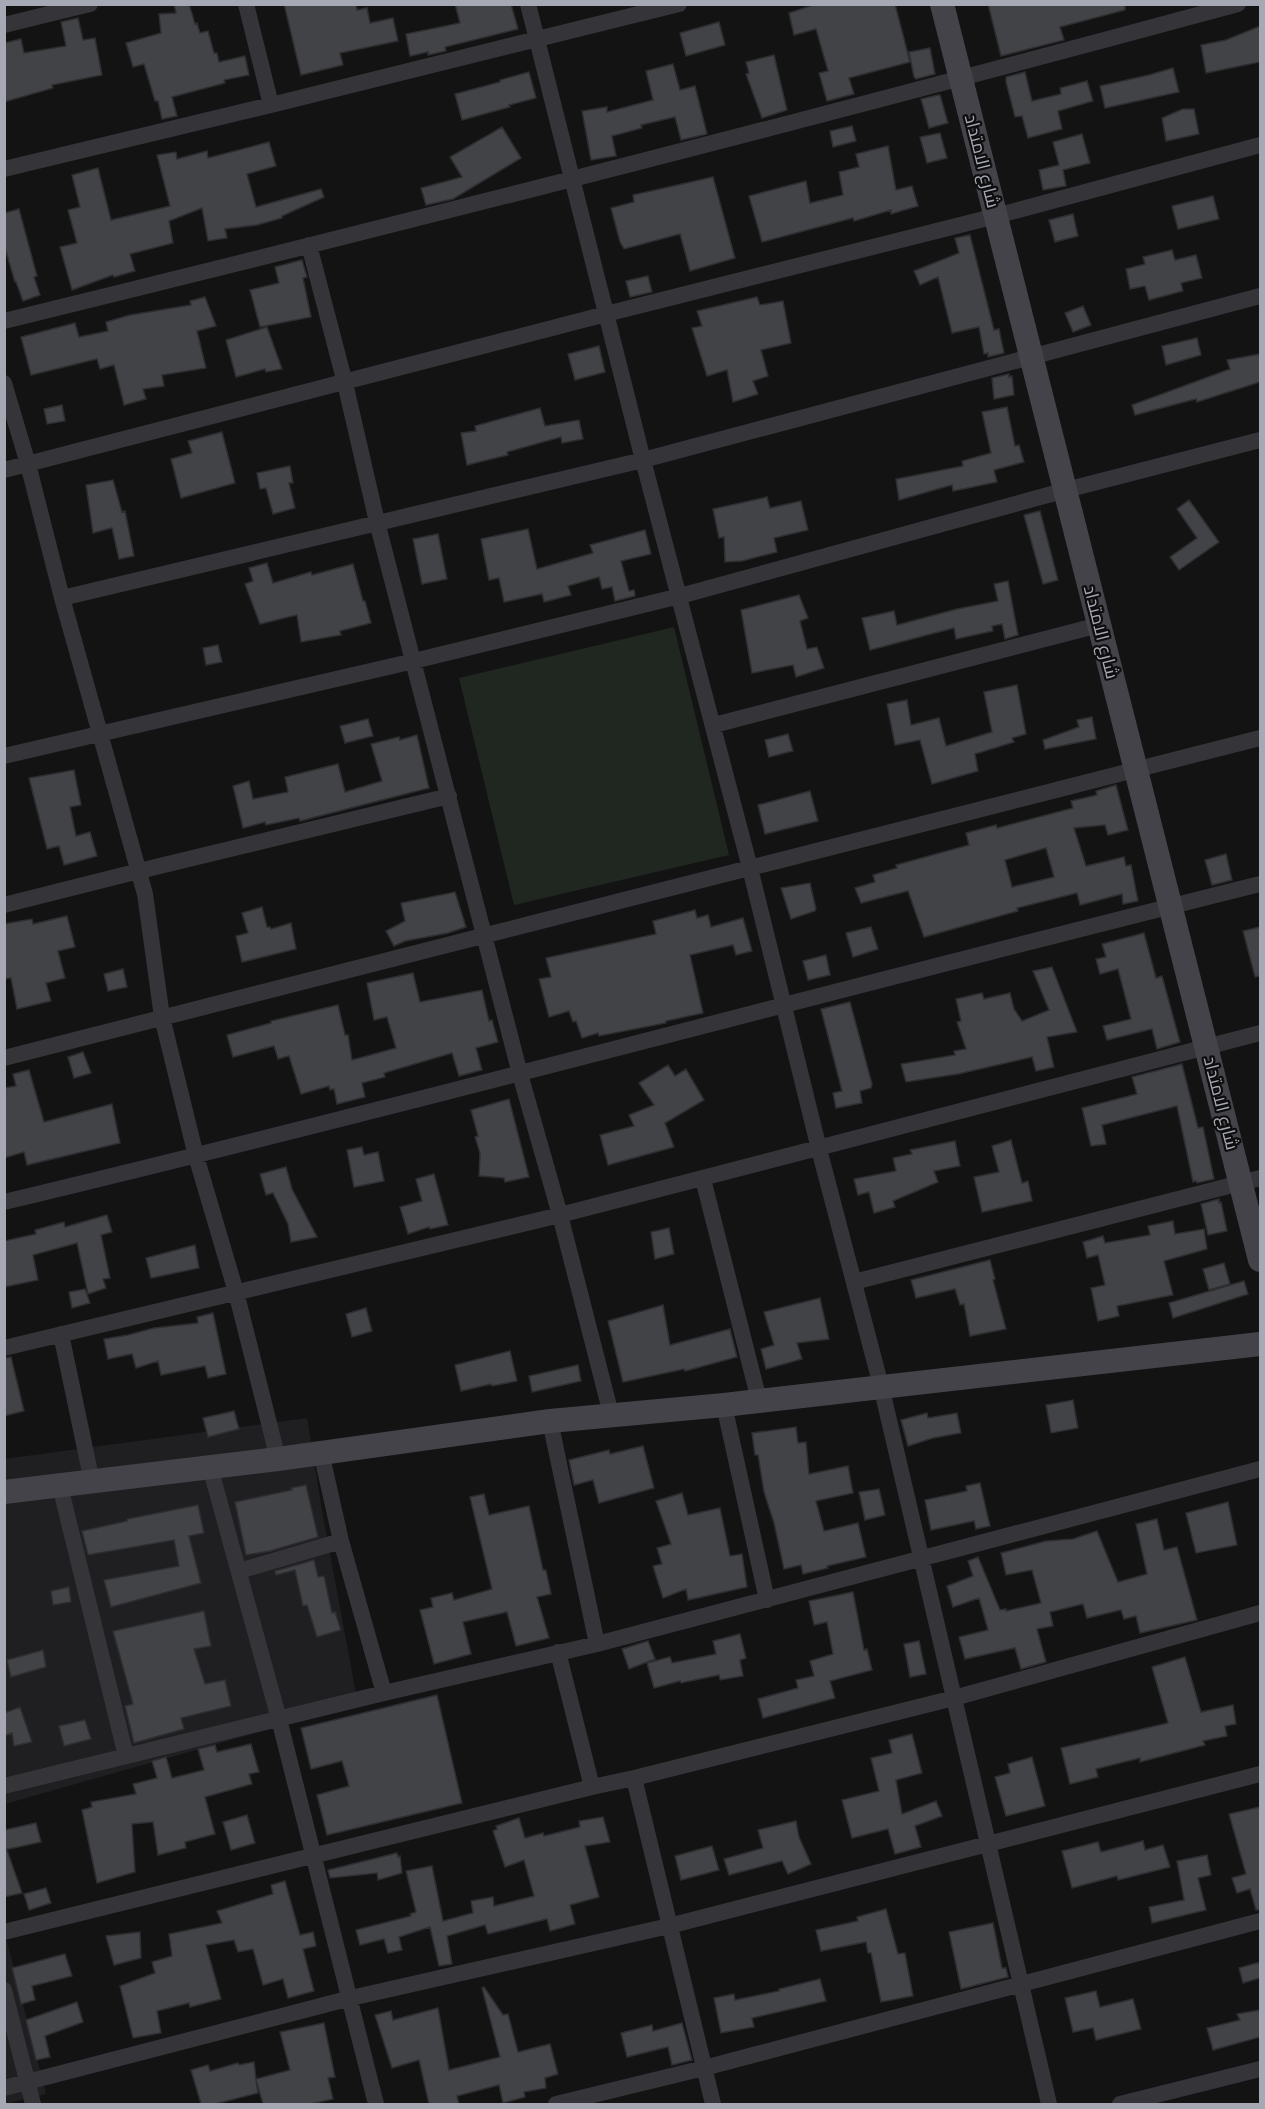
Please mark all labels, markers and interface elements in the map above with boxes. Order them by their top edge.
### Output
street label: شارع الامتداد [959,111,1006,210]
street label: شارع الامتداد [1078,582,1125,681]
street label: شارع الامتداد [1198,1053,1245,1152]

